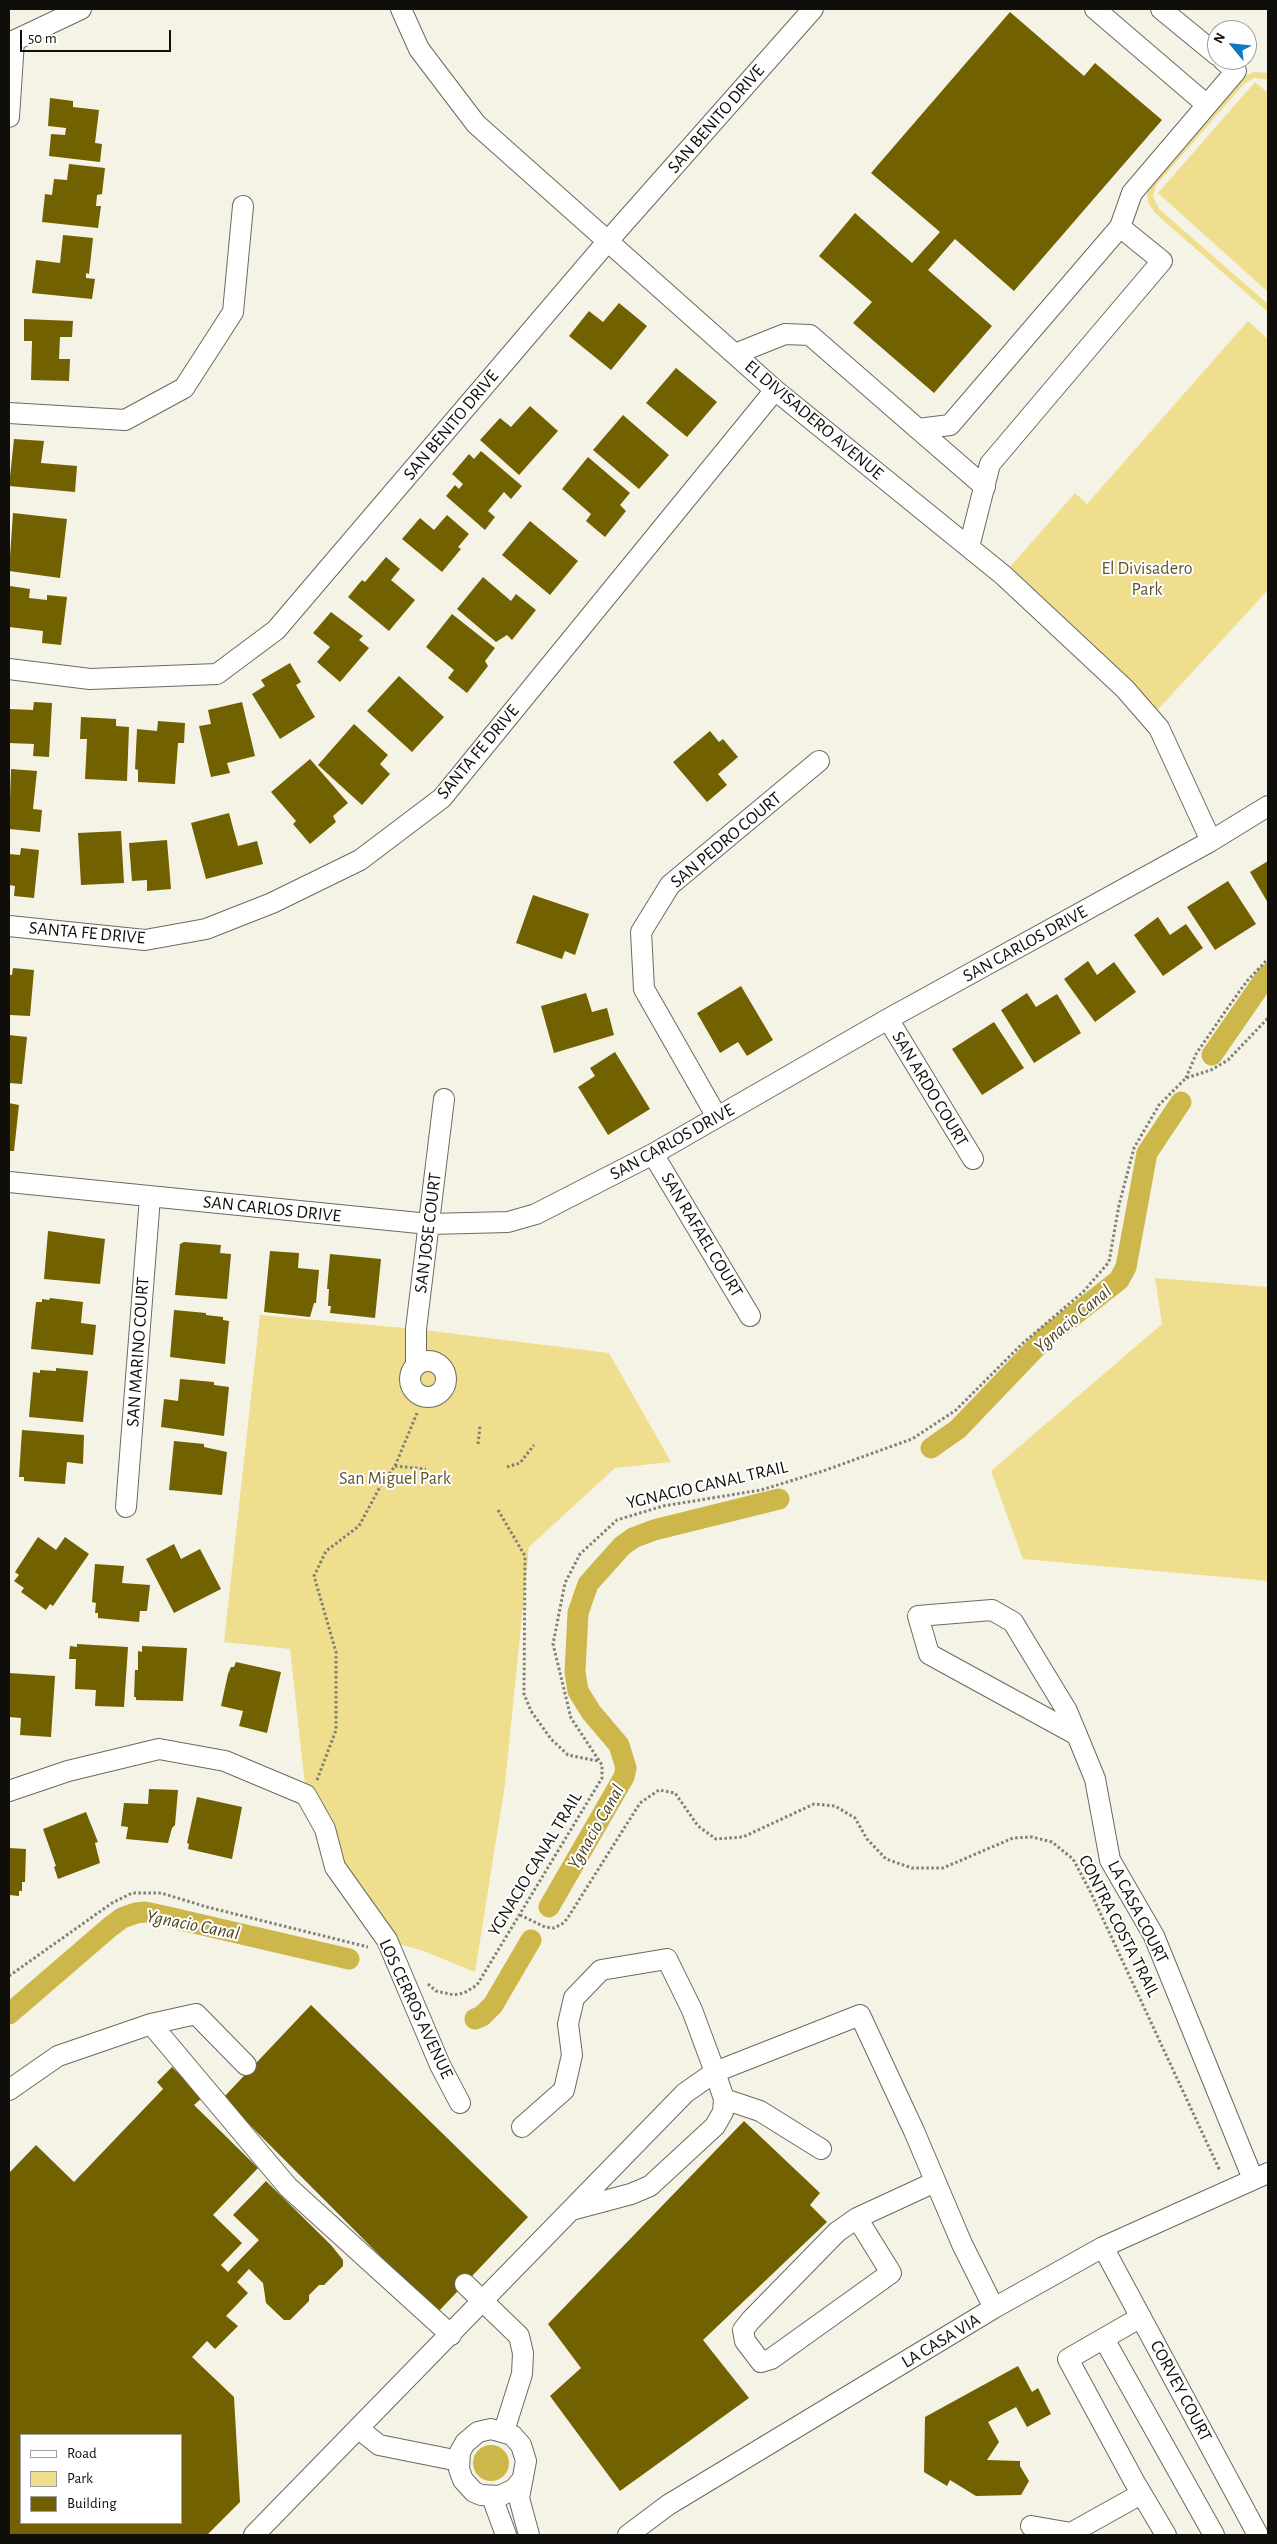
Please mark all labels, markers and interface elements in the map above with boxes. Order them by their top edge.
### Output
scale bar [22,20,174,52]
north arrow [1207,20,1257,70]
text: 50 m [28,31,57,46]
text: N [1211,31,1228,46]
street label: SAN BENITO DRIVE [663,60,769,178]
street label: EL DIVISADERO AVENUE [740,356,888,484]
street label: SAN BENITO DRIVE [399,366,503,484]
park label: El Divisadero Park [1101,558,1193,600]
street label: SANTA FE DRIVE [432,700,524,804]
street label: SAN PEDRO COURT [666,787,786,893]
street label: SAN CARLOS DRIVE [959,901,1091,987]
street label: SANTA FE DRIVE [28,917,146,949]
street label: SAN ARDO COURT [887,1027,973,1151]
street label: SAN CARLOS DRIVE [606,1099,738,1185]
street label: SAN RAFAEL COURT [656,1169,748,1301]
street label: SAN JOSE COURT [410,1172,446,1294]
street label: SAN CARLOS DRIVE [202,1191,342,1227]
street label: SAN MARINO COURT [122,1276,154,1428]
water label: Ygnacio Canal [1029,1280,1117,1358]
street label: YGNACIO CANAL TRAIL [624,1456,790,1514]
park label: San Miguel Park [339,1468,451,1490]
water label: Ygnacio Canal [563,1780,629,1874]
street label: YGNACIO CANAL TRAIL [483,1788,587,1940]
street label: CONTRA COSTA TRAIL [1074,1851,1164,2001]
street label: LA CASA COURT [1103,1857,1173,1967]
water label: Ygnacio Canal [144,1905,242,1945]
street label: LOS CERROS AVENUE [374,1936,458,2082]
street label: LA CASA VIA [898,2309,984,2373]
street label: CORVEY COURT [1145,2337,1217,2445]
legend [20,2434,182,2524]
text: Road [67,2446,97,2461]
text: Park [67,2471,93,2486]
text: Building [67,2496,117,2511]

